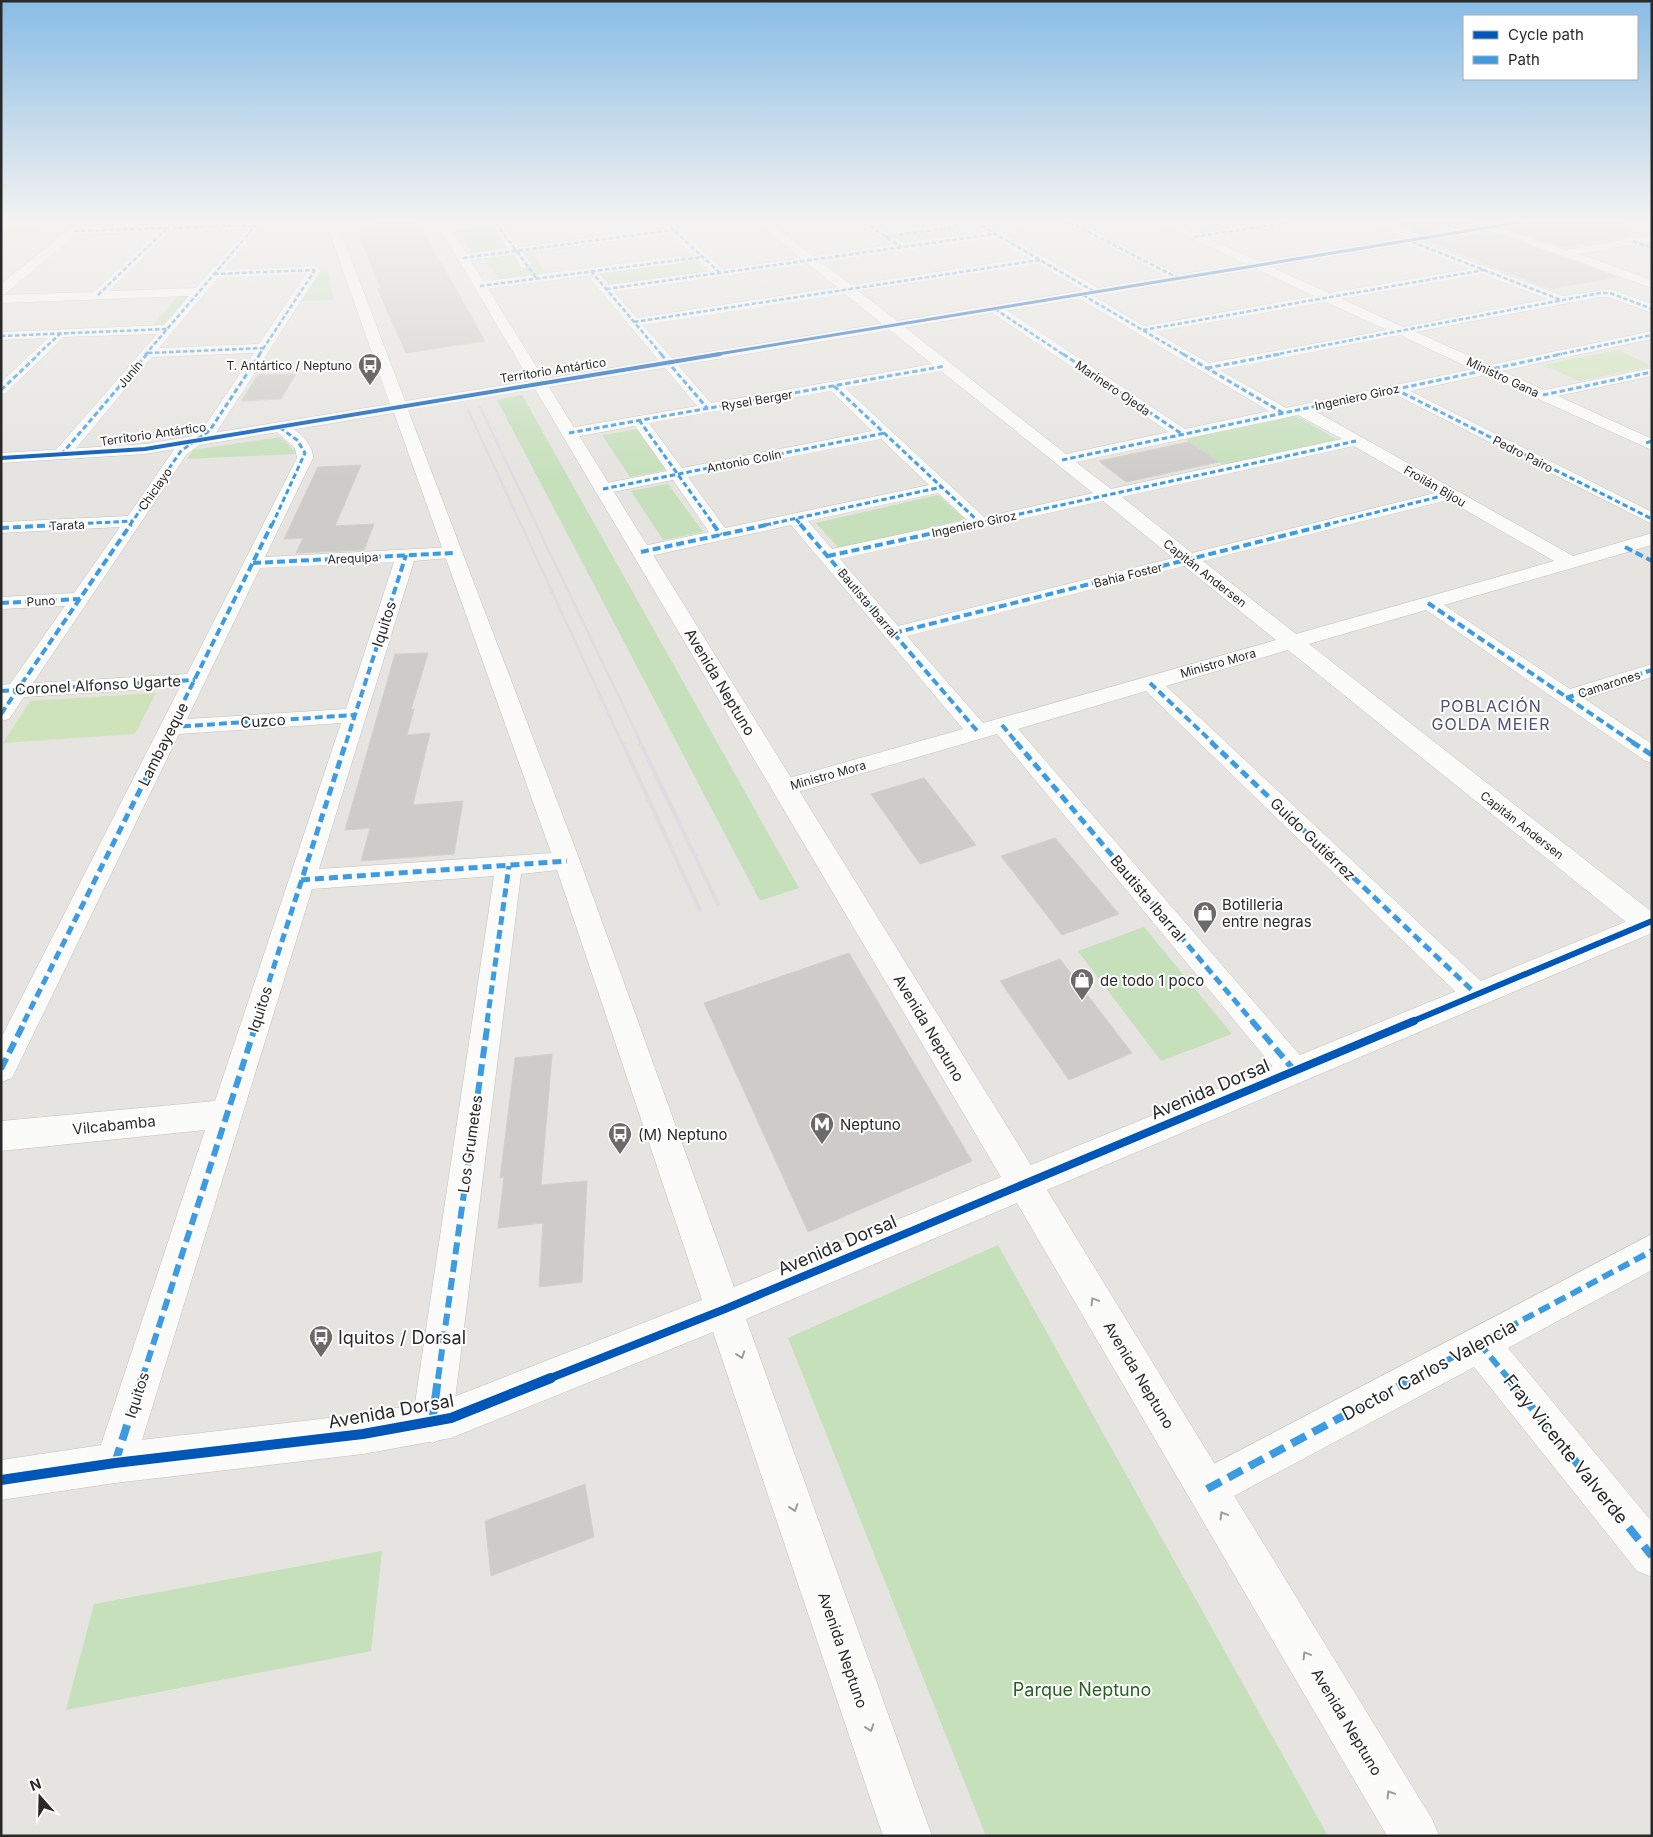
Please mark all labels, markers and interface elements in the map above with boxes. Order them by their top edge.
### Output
legend [1463,15,1638,80]
text: Cycle path [1508,25,1584,44]
text: Path [1508,50,1540,69]
bus stop icon: T. Antártico / Neptuno [357,352,383,386]
street label: Territorio Antártico [499,354,607,386]
street label: Ministro Gana [1464,354,1542,400]
street label: Junín [114,357,146,391]
street label: Marinero Ojeda [1073,357,1153,419]
place label: T. Antártico / Neptuno [226,358,352,373]
street label: Ingeniero Giroz [1313,381,1401,413]
street label: Rysel Berger [720,386,794,414]
street label: Territorio Antártico [99,419,207,449]
street label: Pedro Pairo [1490,432,1556,476]
street label: Antonio Colín [705,446,783,476]
street label: Froilán Bijou [1401,462,1469,510]
street label: Chiclayo [135,465,175,513]
street label: Ingeniero Giroz [930,508,1018,540]
street label: Tarata [49,517,85,533]
street label: Capitán Andersen [1160,536,1250,610]
street label: Arequipa [327,549,379,567]
street label: Bahía Foster [1092,559,1164,591]
street label: Bautista Ibarral [835,566,901,640]
street label: Puno [26,593,56,609]
street label: Iquitos [368,598,400,649]
street label: Avenida Neptuno [681,625,759,739]
street label: Ministro Mora [1178,645,1258,681]
street label: Camarones [1576,667,1642,701]
street label: Coronel Alfonso Ugarte [15,671,181,699]
district label: POBLACIÓN GOLDA MEIER [1431,696,1551,734]
street label: Lambayeque [134,699,192,789]
street label: Cuzco [240,710,286,732]
street label: Ministro Mora [788,757,868,793]
street label: Capitán Andersen [1477,788,1567,862]
street label: Guido Gutiérrez [1266,793,1360,885]
street label: Bautista Ibarral [1106,851,1190,945]
place label: Botilleria entre negras [1222,895,1312,931]
shop icon: Botilleria entre negras [1192,900,1218,934]
shop icon: de todo 1 poco [1069,967,1095,1001]
street label: Avenida Neptuno [890,971,968,1085]
place label: de todo 1 poco [1100,971,1204,990]
street label: Iquitos [244,983,276,1034]
street label: Avenida Dorsal [1147,1054,1273,1124]
street label: Los Grumetes [454,1094,486,1194]
street label: Vilcabamba [72,1111,156,1139]
metro station icon: Neptuno [809,1111,835,1145]
place label: Neptuno [840,1115,901,1134]
bus stop icon: (M) Neptuno [607,1121,633,1155]
place label: (M) Neptuno [638,1125,728,1144]
street label: Avenida Dorsal [774,1210,900,1280]
one-way arrow [1090,1298,1100,1307]
street label: Doctor Carlos Valencia [1338,1315,1520,1425]
street label: Avenida Neptuno [1100,1318,1178,1432]
bus stop icon: Iquitos / Dorsal [308,1324,334,1358]
place label: Iquitos / Dorsal [338,1327,466,1348]
one-way arrow [735,1350,745,1359]
street label: Iquitos [121,1369,153,1420]
street label: Fray Vicente Valverde [1499,1370,1633,1528]
street label: Avenida Dorsal [327,1390,455,1432]
one-way arrow [788,1504,798,1512]
one-way arrow [1219,1512,1229,1521]
street label: Avenida Neptuno [814,1590,872,1710]
one-way arrow [1303,1651,1313,1660]
street label: Avenida Neptuno [1308,1665,1386,1779]
park label: Parque Neptuno [1013,1679,1151,1700]
one-way arrow [864,1723,874,1732]
north arrow [15,1772,65,1822]
text: N [27,1775,43,1794]
one-way arrow [1387,1790,1397,1799]

